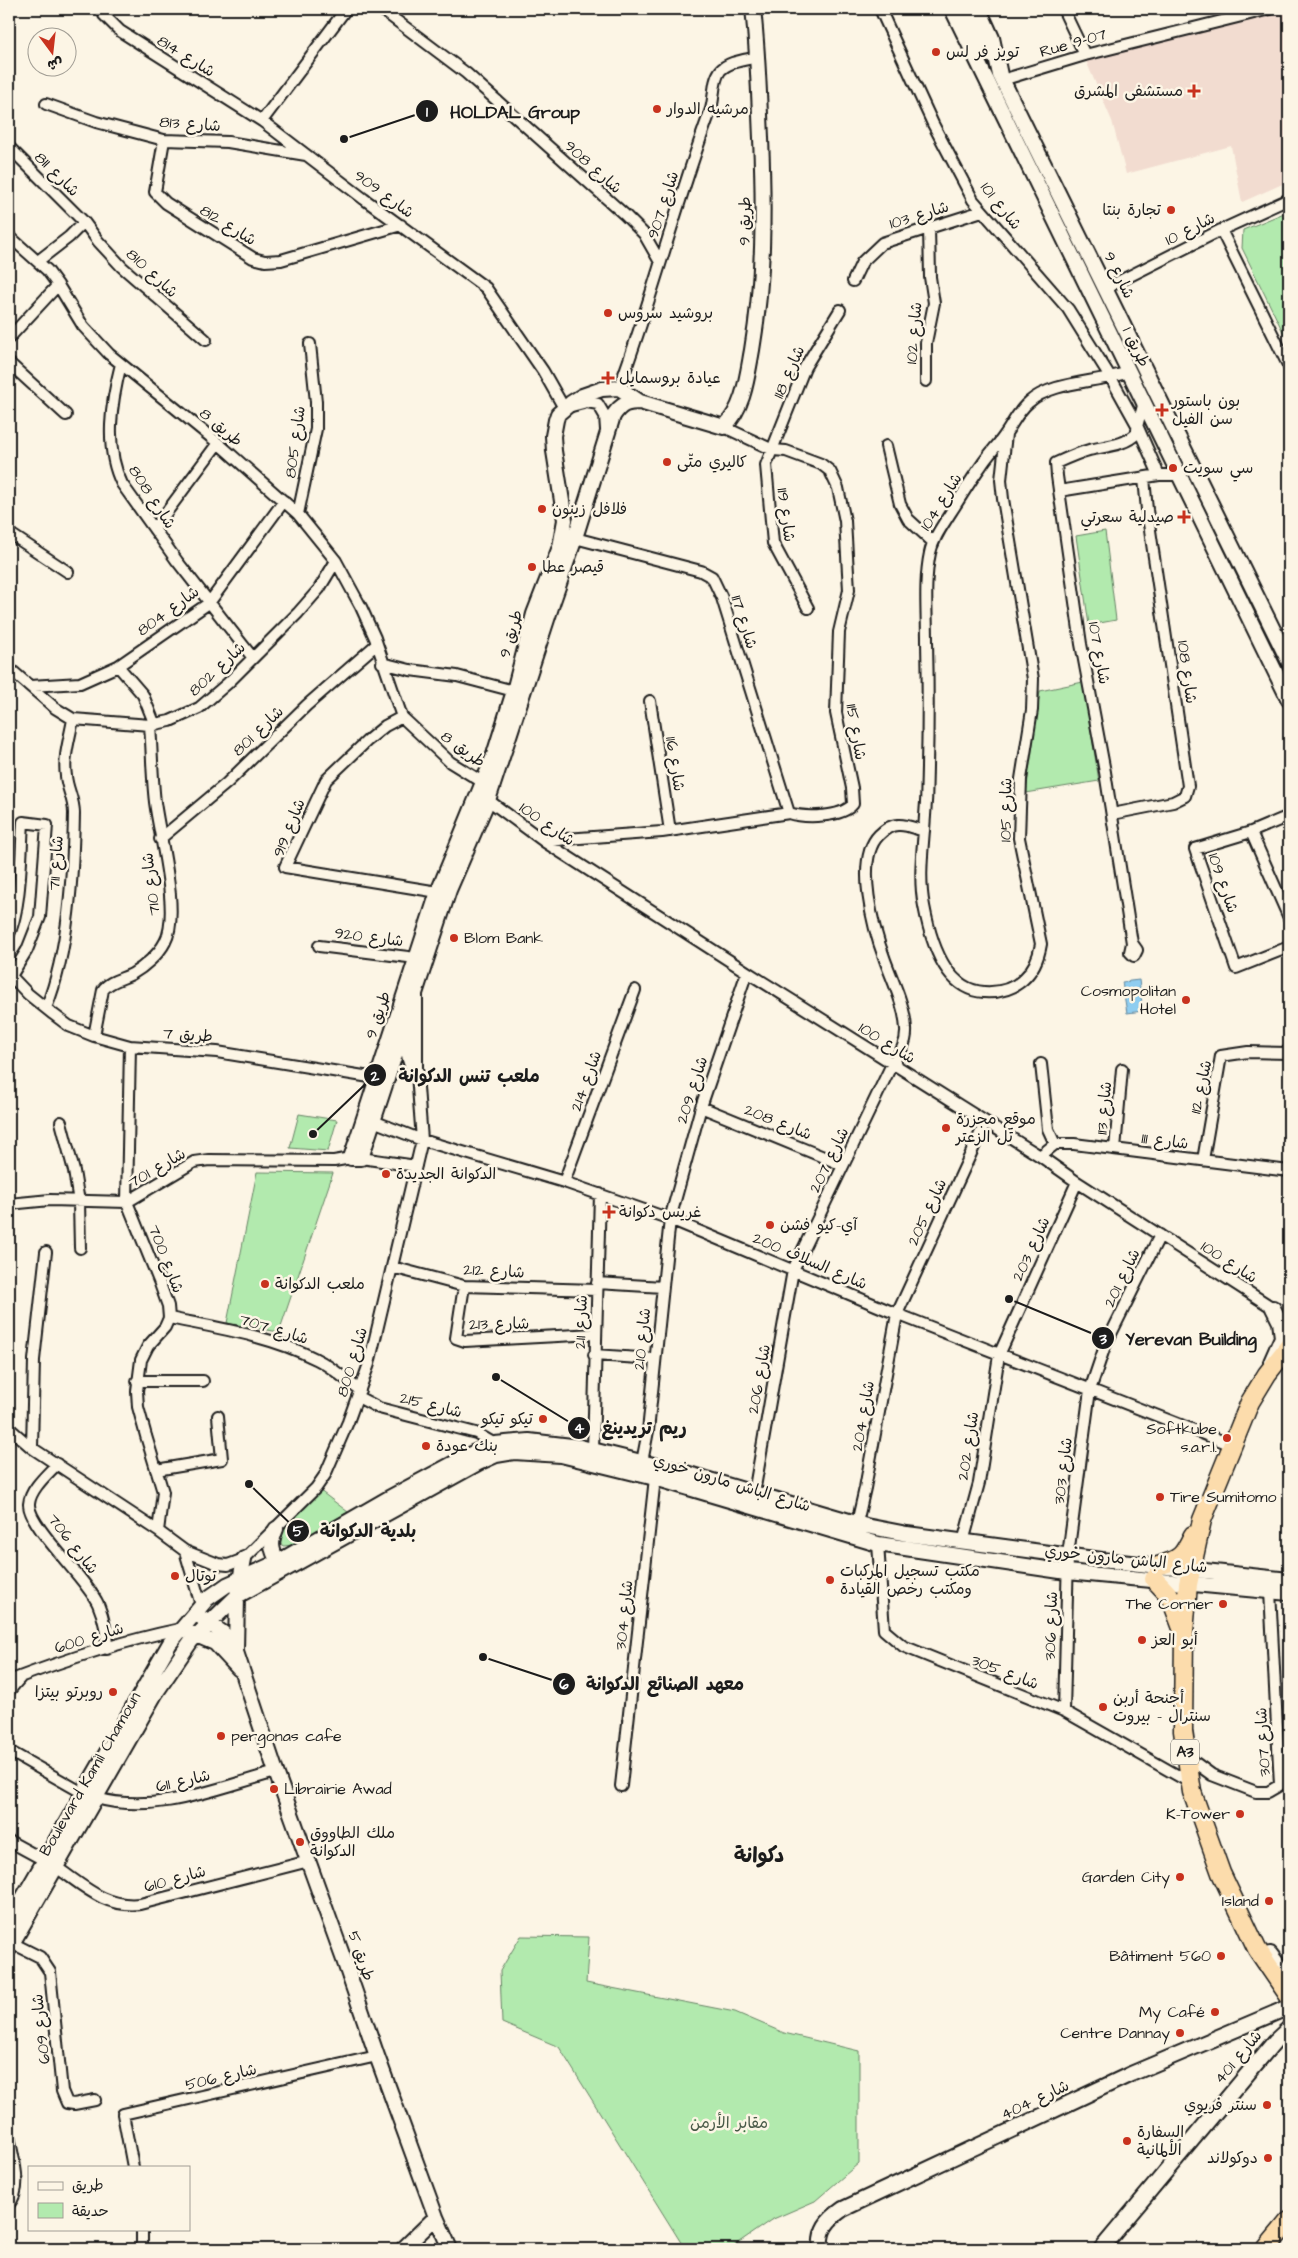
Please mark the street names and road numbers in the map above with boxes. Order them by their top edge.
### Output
street label: Rue 9-07 [1037,23,1109,63]
street label: شارع 814 [153,30,219,82]
street label: شارع 813 [159,111,221,137]
street label: شارع 908 [559,135,627,199]
street label: شارع 811 [30,147,84,201]
street label: شارع 909 [349,165,419,223]
street label: شارع 907 [642,168,684,242]
street label: شارع 101 [975,177,1027,235]
street label: طريق 9 [734,196,756,246]
street label: شارع 103 [886,196,952,234]
street label: شارع 812 [196,199,260,251]
street label: شارع 10 [1161,207,1219,251]
street label: شارع 810 [121,243,183,303]
street label: شارع 9 [1098,248,1140,302]
street label: شارع 102 [900,301,928,365]
street label: طريق 1 [1117,323,1155,371]
street label: شارع 118 [768,342,810,402]
street label: طريق 8 [195,402,247,452]
street label: شارع 805 [279,404,311,480]
street label: شارع 808 [123,461,181,533]
street label: شارع 104 [915,469,967,535]
street label: شارع 119 [771,487,801,543]
street label: شارع 804 [132,581,204,641]
street label: شارع 117 [725,593,763,651]
street label: 9 طريق [494,607,528,661]
street label: شارع 107 [1083,620,1115,686]
street label: شارع 802 [184,637,250,701]
street label: شارع 108 [1172,639,1202,705]
street label: شارع 801 [228,701,288,761]
street label: شارع 115 [840,702,872,762]
street label: طريق 8 [436,725,490,773]
street label: شارع 116 [660,735,690,793]
street label: شارع 105 [994,778,1018,842]
street label: شارع 919 [267,795,311,861]
street label: شارع 100 [515,797,579,851]
street label: شارع 711 [43,835,69,891]
street label: شارع 109 [1202,850,1244,916]
street label: شارع 710 [136,851,166,917]
street label: شارع 920 [333,922,405,952]
street label: 9 طريق [360,988,396,1042]
street label: شارع 100 [854,1017,920,1069]
street label: 7 طريق [162,1022,214,1048]
street label: شارع 214 [565,1048,607,1114]
street label: شارع 209 [671,1054,713,1126]
street label: شارع 112 [1185,1058,1217,1116]
street label: شارع 113 [1091,1081,1117,1135]
street label: شارع 208 [741,1099,815,1145]
street label: شارع 207 [804,1124,854,1196]
street label: شارع 111 [1140,1127,1190,1155]
street label: شارع 701 [124,1143,190,1193]
street label: شارع 205 [902,1175,952,1249]
street label: شارع 203 [1007,1213,1055,1285]
street label: شارع 700 [143,1222,189,1296]
street label: 200 شارع السلاف [749,1227,871,1295]
street label: شارع 100 [1196,1236,1262,1288]
street label: شارع 201 [1098,1245,1146,1311]
street label: شارع 212 [463,1258,525,1284]
street label: شارع 211 [569,1294,593,1350]
street label: شارع 210 [628,1307,656,1371]
street label: شارع 707 [237,1308,311,1350]
street label: شارع 213 [469,1312,529,1336]
street label: 800 شارع [331,1325,373,1399]
street label: شارع 206 [742,1342,776,1416]
street label: شارع 204 [846,1379,880,1453]
street label: شارع 215 [398,1387,464,1423]
street label: شارع 202 [952,1410,984,1482]
street label: شارع 303 [1048,1436,1078,1506]
street label: شارع الباش مارون خوري [651,1449,813,1517]
street label: شارع 706 [42,1509,104,1579]
street label: شارع الباش مارون خوري [1044,1540,1208,1578]
street label: شارع 304 [609,1579,639,1651]
street label: شارع 306 [1039,1591,1063,1661]
street label: شارع 600 [52,1617,126,1659]
street label: شارع 305 [968,1649,1042,1695]
street label: Boulevard Kamil Chamoun [34,1688,146,1860]
street label: شارع 307 [1250,1707,1276,1777]
road number: A3 [1171,1740,1199,1764]
street label: شارع 611 [154,1764,212,1798]
street label: شارع 610 [142,1860,208,1898]
street label: طريق 5 [342,1928,380,1984]
street label: شارع 609 [26,1993,56,2065]
street label: شارع 401 [1209,2025,1267,2089]
street label: شارع 506 [183,2058,259,2096]
street label: شارع 404 [997,2075,1073,2125]

